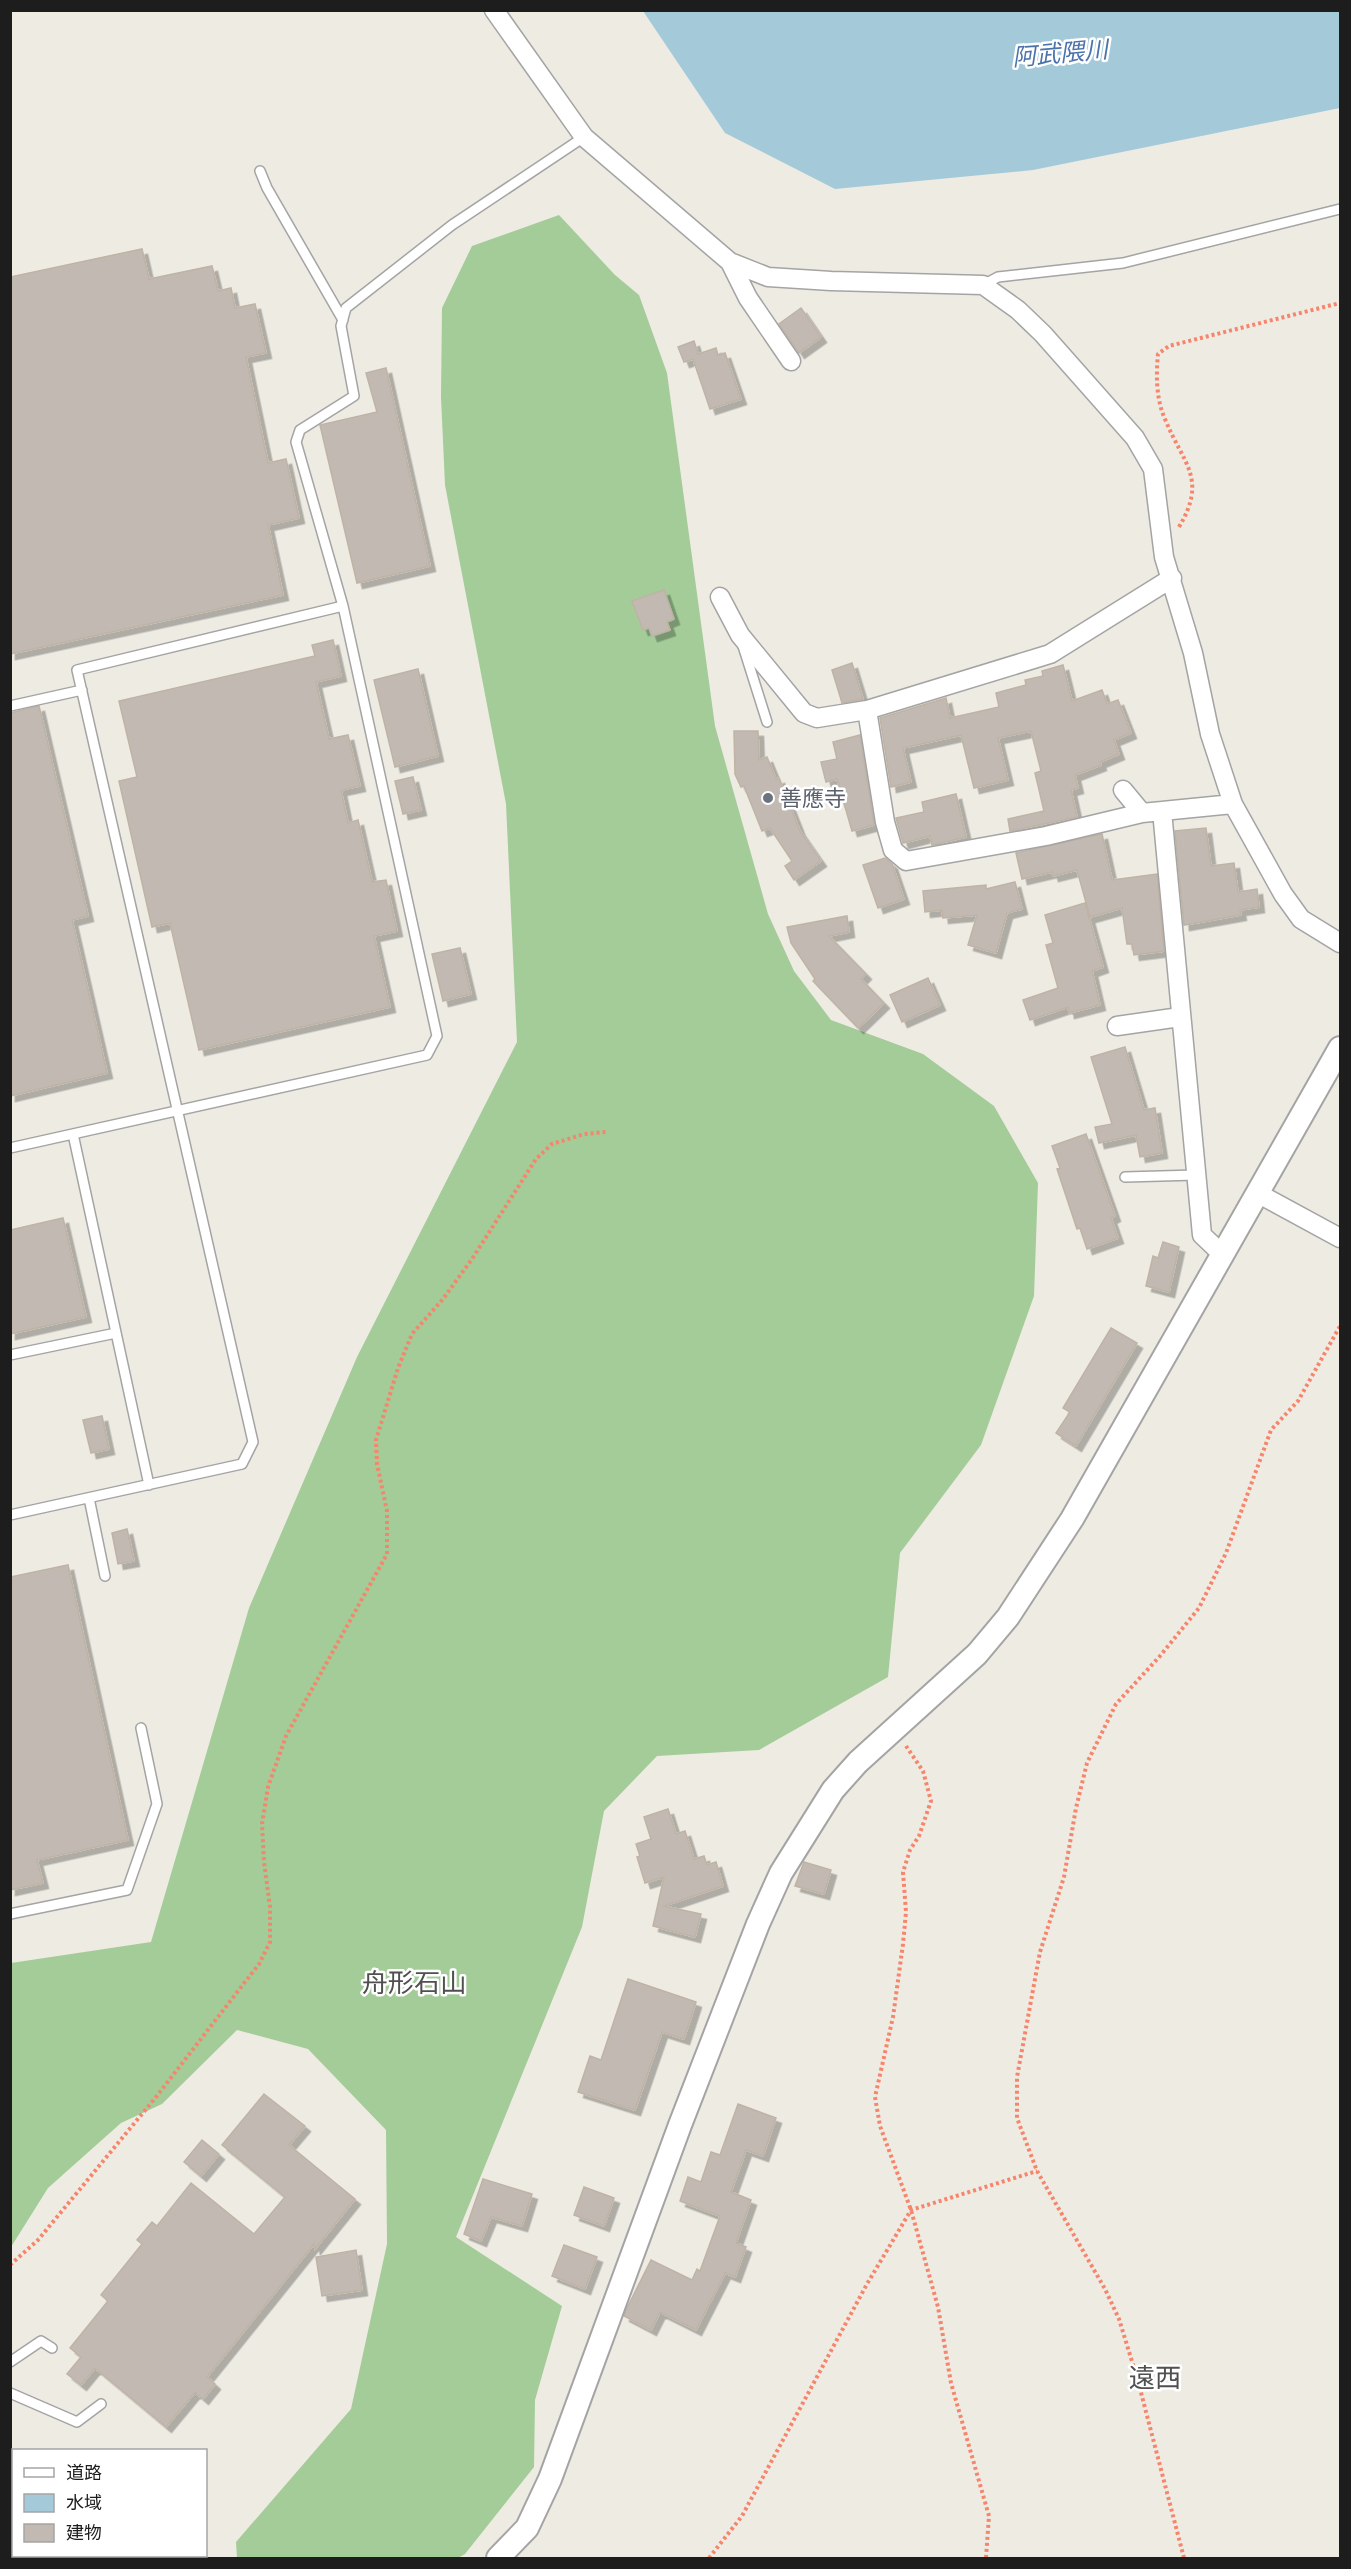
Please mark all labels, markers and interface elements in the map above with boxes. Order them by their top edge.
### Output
water label: 阿武隈川 [1011,34,1112,72]
place label: 善應寺 [780,785,846,812]
marker: 善應寺 [761,791,775,805]
district label: 舟形石山 [362,1967,466,1999]
district label: 遠西 [1129,2362,1181,2394]
legend [12,2449,207,2557]
text: 道路 [66,2462,102,2484]
text: 水域 [66,2492,102,2514]
text: 建物 [66,2522,102,2544]

